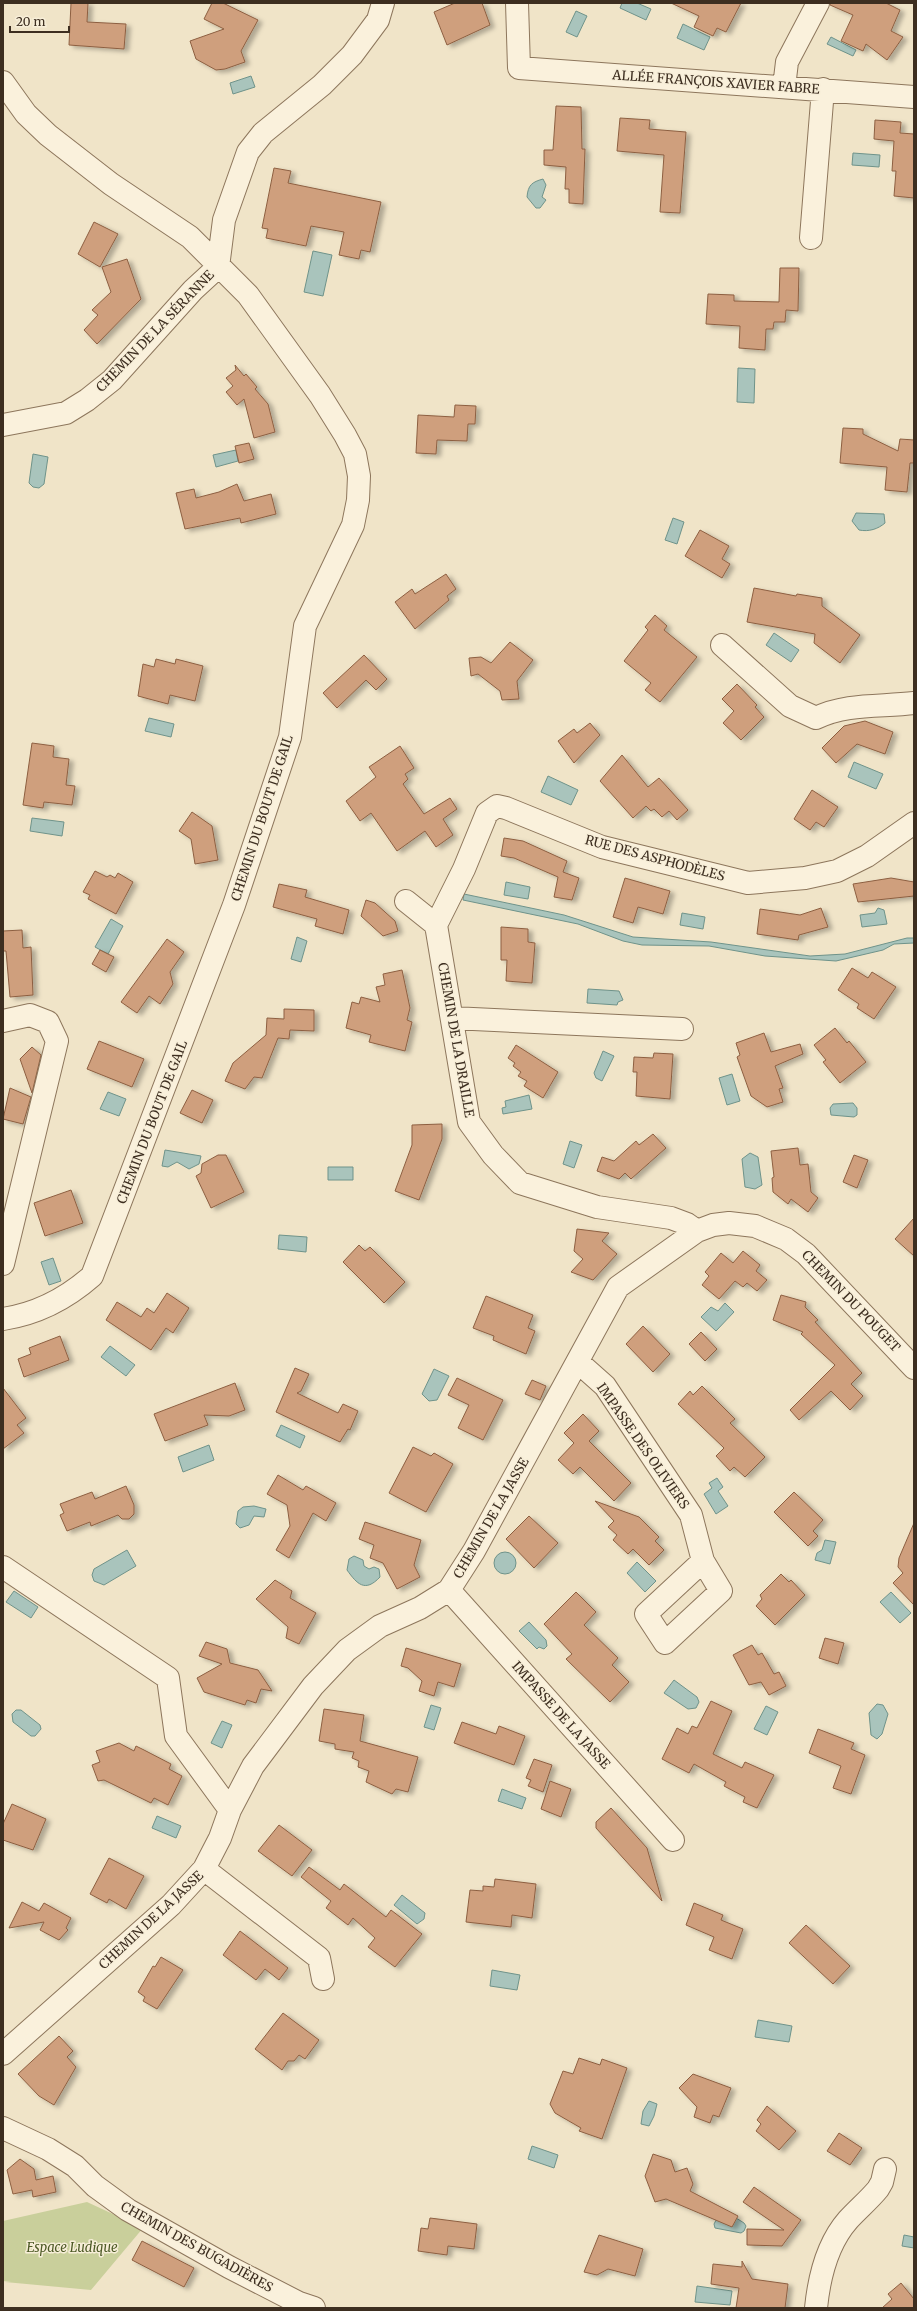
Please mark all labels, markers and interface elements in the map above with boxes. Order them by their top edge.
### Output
scale bar [10,8,69,34]
text: 20 m [16,14,45,29]
street label: ALLÉE FRANÇOIS XAVIER FABRE [611,65,821,98]
street label: CHEMIN DE LA SÉRANNE [92,265,218,395]
street label: CHEMIN DU BOUT DE GAIL [227,733,297,903]
street label: RUE DES ASPHODÈLES [583,830,727,885]
street label: CHEMIN DE LA DRAILLE [434,961,478,1119]
street label: CHEMIN DU BOUT DE GAIL [113,1038,191,1206]
street label: CHEMIN DU POUGET [798,1247,904,1355]
street label: IMPASSE DES OLIVIERS [593,1380,693,1513]
street label: CHEMIN DE LA JASSE [449,1454,533,1581]
street label: IMPASSE DE LA JASSE [508,1658,614,1773]
street label: CHEMIN DE LA JASSE [95,1867,207,1973]
street label: CHEMIN DES BUGADIÈRES [118,2197,277,2296]
park label: Espace Ludique [26,2239,118,2256]

